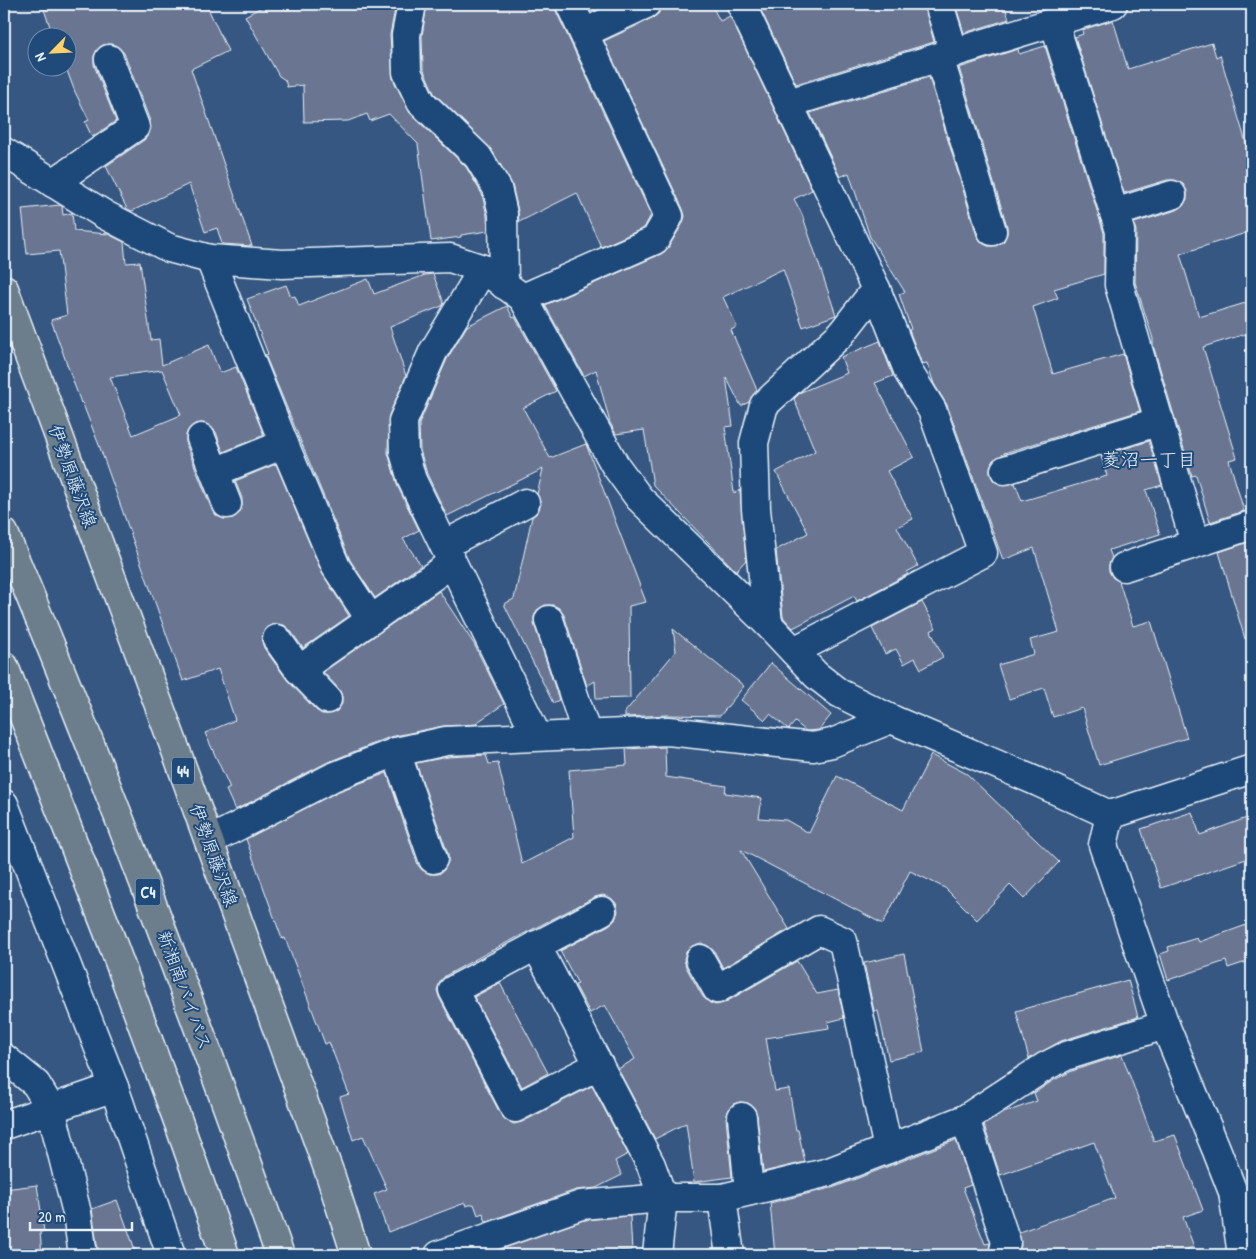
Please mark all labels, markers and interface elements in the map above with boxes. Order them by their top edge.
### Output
north arrow [28,28,78,78]
text: N [29,50,50,65]
street label: 伊勢原藤沢線 [43,421,103,531]
district label: 菱沼一丁目 [1101,446,1197,472]
road number: 44 [172,758,194,784]
street label: 伊勢原藤沢線 [184,800,244,910]
road number: C4 [136,879,160,906]
street label: 新湘南バイパス [152,927,218,1053]
scale bar [30,1199,132,1231]
text: 20 m [38,1206,65,1227]

